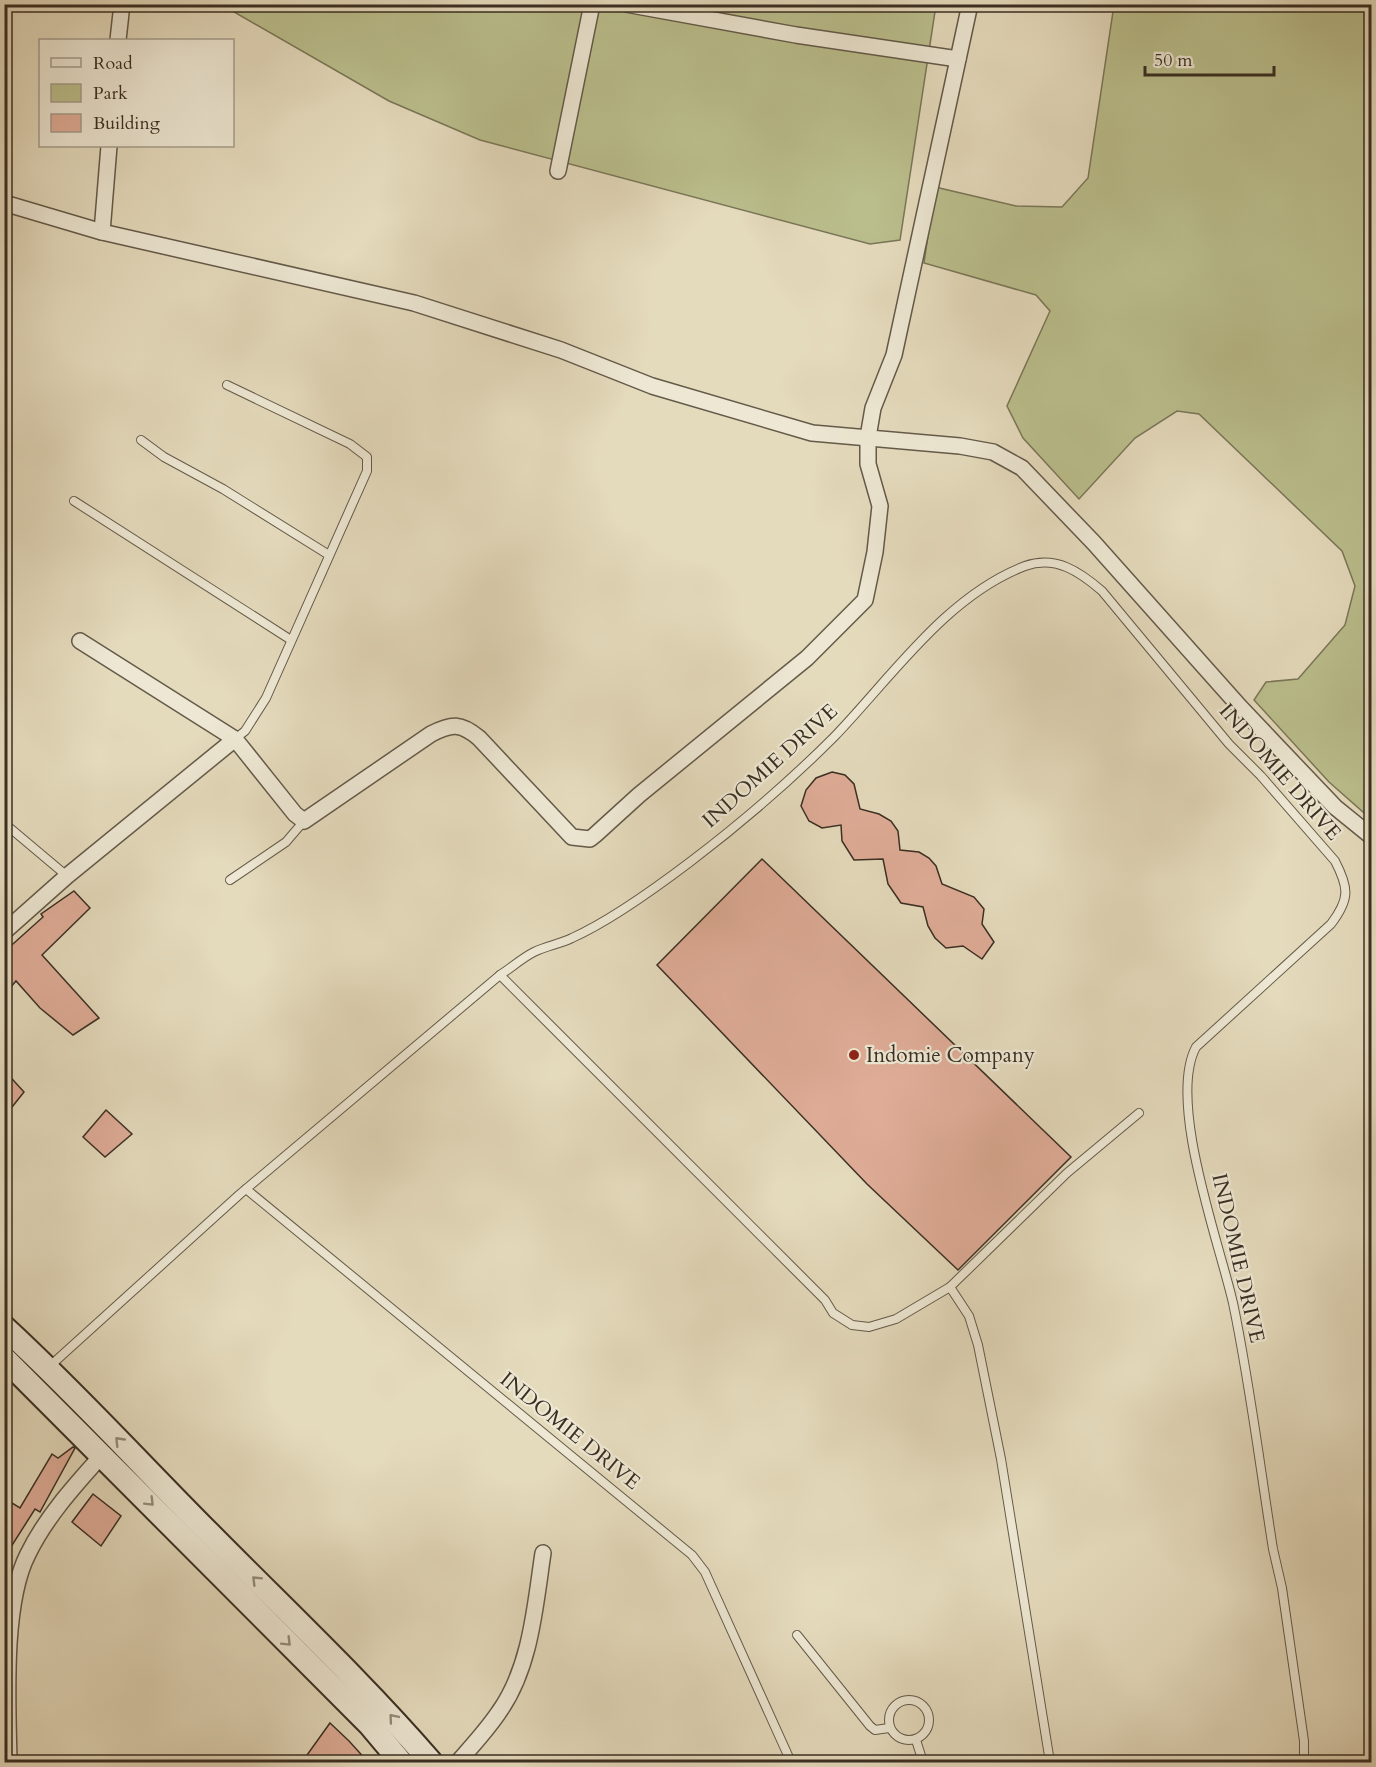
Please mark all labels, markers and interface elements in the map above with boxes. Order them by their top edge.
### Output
legend [39,39,234,147]
scale bar [1145,39,1274,77]
text: 50 m [1154,48,1193,73]
text: Road [93,51,133,76]
text: Park [93,81,128,106]
text: Building [93,111,161,136]
street label: INDOMIE DRIVE [696,697,844,835]
street label: INDOMIE DRIVE [1212,697,1348,847]
place label: Indomie Company [866,1041,1035,1070]
marker: Indomie Company [847,1048,861,1062]
street label: INDOMIE DRIVE [1204,1170,1272,1346]
street label: INDOMIE DRIVE [494,1365,646,1497]
one-way arrow [115,1437,126,1447]
one-way arrow [143,1495,154,1506]
one-way arrow [252,1576,262,1587]
one-way arrow [280,1635,291,1645]
one-way arrow [390,1714,401,1725]

